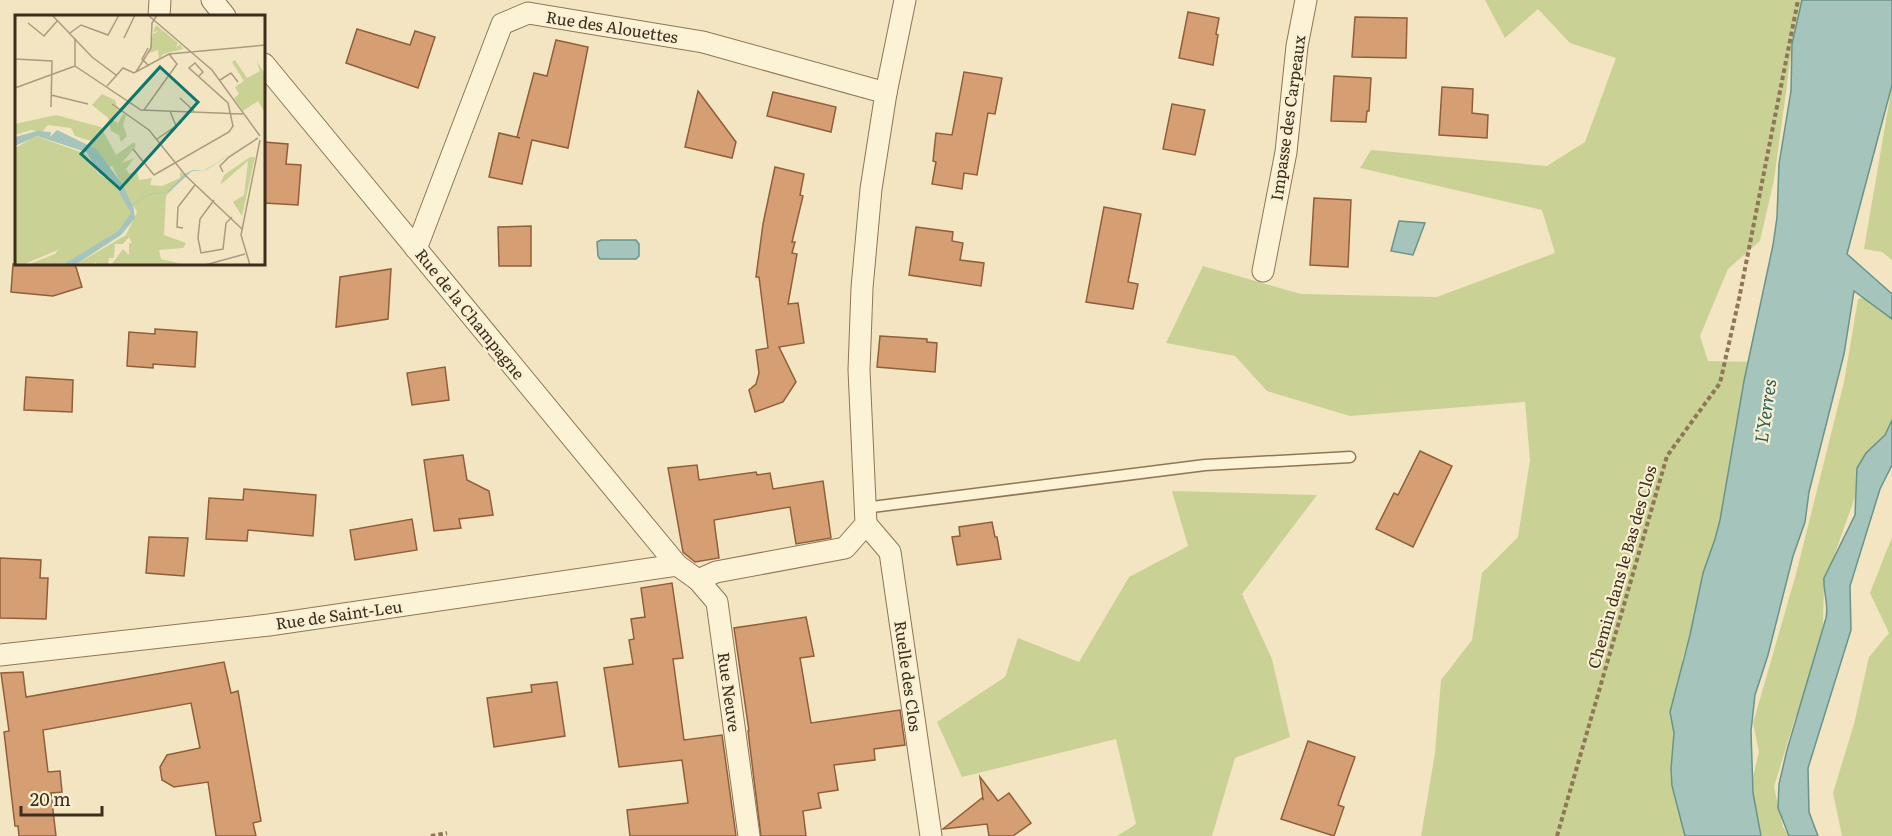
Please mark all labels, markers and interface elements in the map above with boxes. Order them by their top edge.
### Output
street label: Rue des Alouettes [544,4,680,48]
inset map [15,15,266,266]
street label: Impasse des Carpeaux [1264,33,1311,202]
street label: Rue de la Champagne [410,243,531,384]
water label: L'Yerres [1747,377,1782,445]
street label: Chemin dans le Bas des Clos [1581,462,1662,671]
street label: Rue de Saint-Leu [274,593,404,635]
street label: Ruelle des Clos [889,619,929,733]
street label: Rue Neuve [713,650,747,733]
scale bar [21,779,102,817]
text: 20 m [30,785,71,812]

